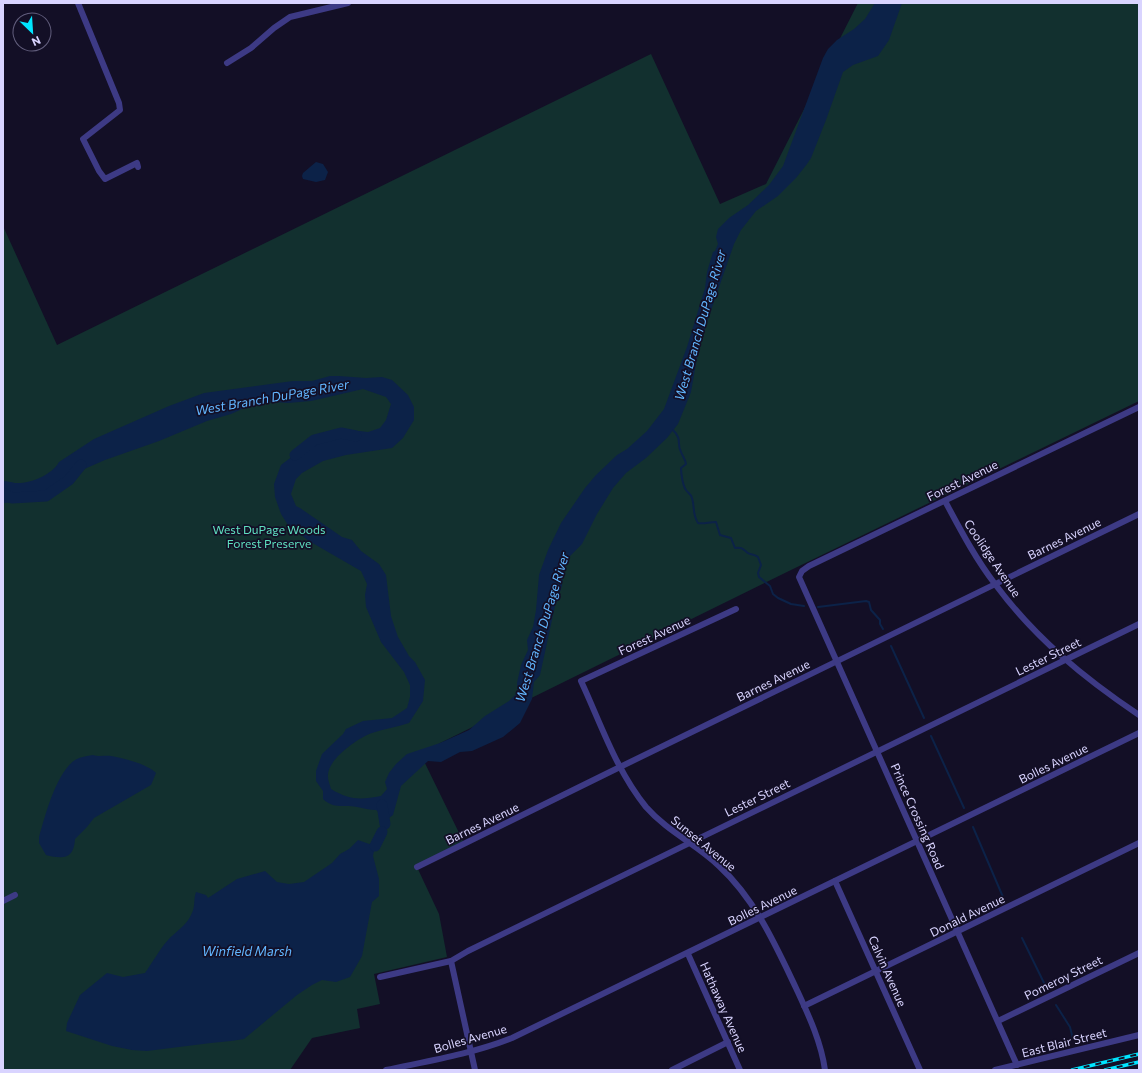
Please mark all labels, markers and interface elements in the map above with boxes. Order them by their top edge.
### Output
north arrow [12,12,52,52]
text: N [30,34,43,49]
water label: West Branch DuPage River [671,247,729,402]
water label: West Branch DuPage River [194,375,351,418]
street label: Forest Avenue [924,457,1000,503]
street label: Barnes Avenue [1025,514,1103,562]
street label: Coolidge Avenue [962,517,1024,599]
park label: West DuPage Woods Forest Preserve [213,522,325,550]
water label: West Branch DuPage River [512,549,573,704]
street label: Forest Avenue [616,612,692,658]
street label: Lester Street [1013,634,1083,678]
street label: Barnes Avenue [734,656,812,704]
street label: Bolles Avenue [1016,740,1090,786]
street label: Prince Crossing Road [888,761,948,871]
street label: Lester Street [722,775,792,819]
street label: Barnes Avenue [443,799,521,847]
street label: Sunset Avenue [669,813,739,873]
street label: Bolles Avenue [725,882,799,928]
street label: Donald Avenue [927,891,1007,939]
street label: Calvin Avenue [866,933,910,1009]
water label: Winfield Marsh [202,943,292,959]
street label: Pomeroy Street [1022,952,1104,1002]
street label: Hathaway Avenue [698,960,750,1054]
street label: Bolles Avenue [432,1021,508,1055]
street label: East Blair Street [1020,1025,1108,1059]

